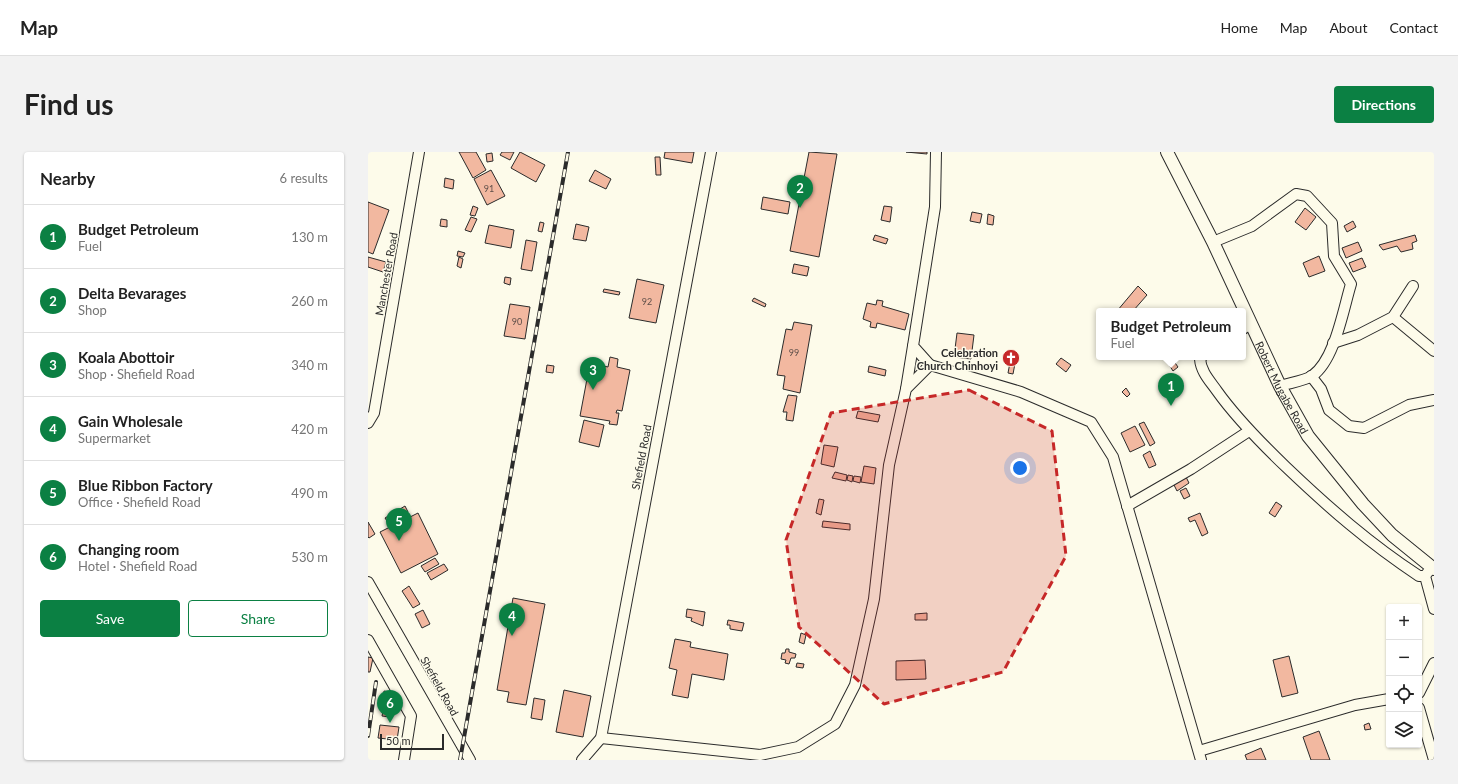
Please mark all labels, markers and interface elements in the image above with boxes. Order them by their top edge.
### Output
text: Map [20,16,58,39]
text: Home [1220,19,1258,36]
text: Map [1280,19,1307,36]
text: About [1329,19,1367,36]
text: Contact [1389,19,1438,36]
button: Directions [1334,86,1434,123]
text: Find us [24,87,114,121]
text: Nearby [40,168,95,189]
text: 6 results [280,170,328,186]
pin: 2 [787,175,813,208]
house number: 91 [484,183,494,194]
text: Budget Petroleum [78,220,199,238]
text: 1 [49,229,57,245]
text: 130 m [291,229,328,245]
street label: Manchester Road [372,231,400,317]
text: Fuel [78,238,102,254]
text: Delta Bevarages [78,284,186,302]
text: 2 [49,293,57,309]
text: 260 m [291,293,328,309]
house number: 92 [642,296,652,307]
text: Shop [78,302,107,318]
popup [1096,308,1246,360]
house number: 90 [512,316,522,327]
text: Budget Petroleum [1111,317,1231,335]
text: Fuel [1111,335,1135,351]
street label: Robert Mugabe Road [1253,339,1312,436]
place label: Celebration Church Chinhoyi [917,346,998,372]
house number: 99 [789,347,799,358]
text: Koala Abottoir [78,348,174,366]
church icon: Celebration Church Chinhoyi [1001,348,1021,368]
text: 3 [49,357,57,373]
text: 340 m [291,357,328,373]
pin: 3 [580,357,606,390]
text: Shop · Shefield Road [78,366,195,382]
pin: 1 [1158,373,1184,406]
text: Gain Wholesale [78,412,183,430]
text: 4 [49,421,57,437]
text: 420 m [291,421,328,437]
street label: Shefield Road [628,423,654,491]
text: Supermarket [78,430,151,446]
your location [1010,458,1030,478]
text: Blue Ribbon Factory [78,476,213,494]
text: 5 [49,485,57,501]
text: 490 m [291,485,328,501]
text: Office · Shefield Road [78,494,201,510]
pin: 5 [386,508,412,541]
text: Changing room [78,540,179,558]
text: 6 [49,549,57,565]
text: 530 m [291,549,328,565]
text: Hotel · Shefield Road [78,558,197,574]
button: Save [40,600,180,637]
button: Share [188,600,328,637]
pin: 4 [499,603,525,636]
map controls [1386,604,1422,748]
button: + [1386,604,1422,640]
button: − [1386,640,1422,676]
street label: Shefield Road [418,654,462,718]
button: locate [1386,676,1422,712]
pin: 6 [377,690,403,723]
button: layers [1386,712,1422,748]
scale bar [380,732,444,751]
text: 50 m [386,734,411,747]

